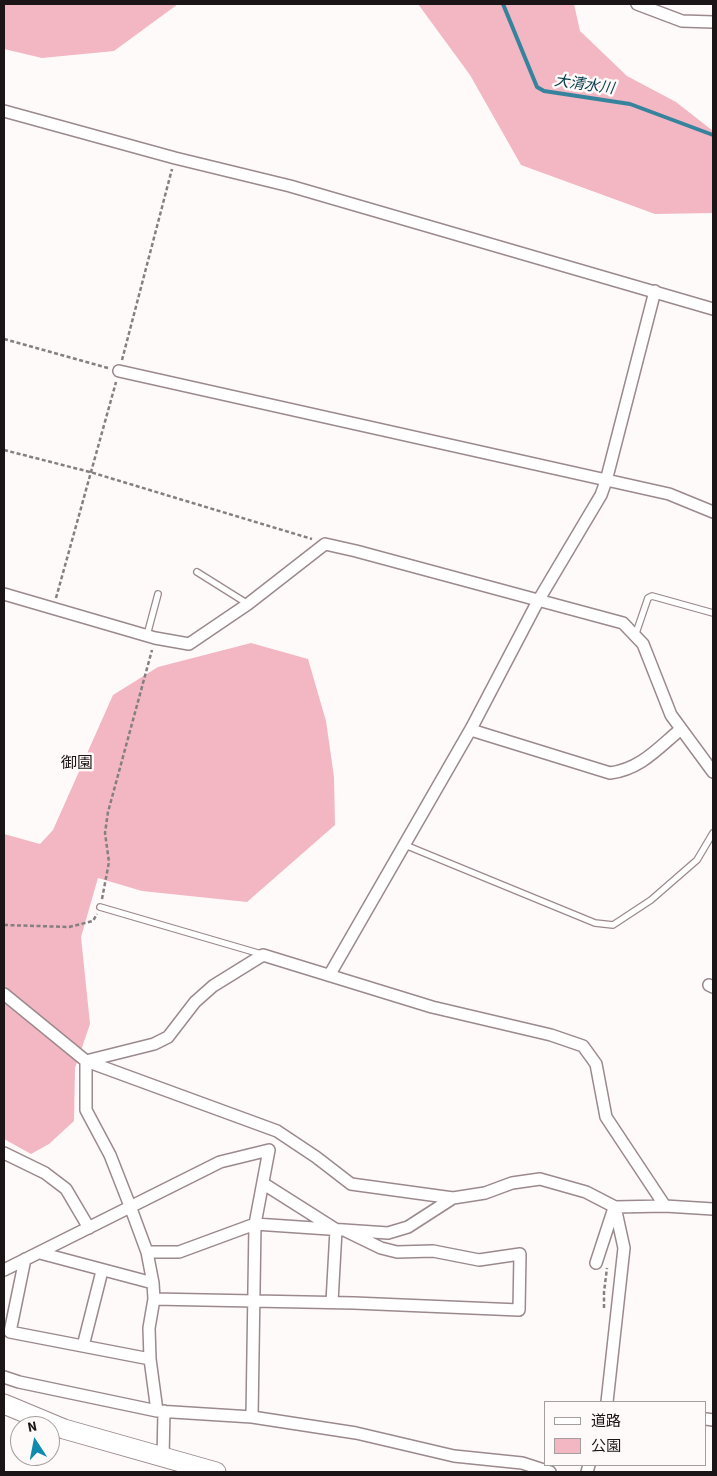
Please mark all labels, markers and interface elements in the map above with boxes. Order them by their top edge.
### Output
water label: 大清水川 [553,73,615,99]
district label: 御園 [61,754,93,774]
legend [544,1401,707,1466]
text: 道路 [591,1411,621,1432]
north arrow [10,1416,60,1466]
text: N [26,1417,39,1438]
text: 公園 [591,1436,621,1457]

